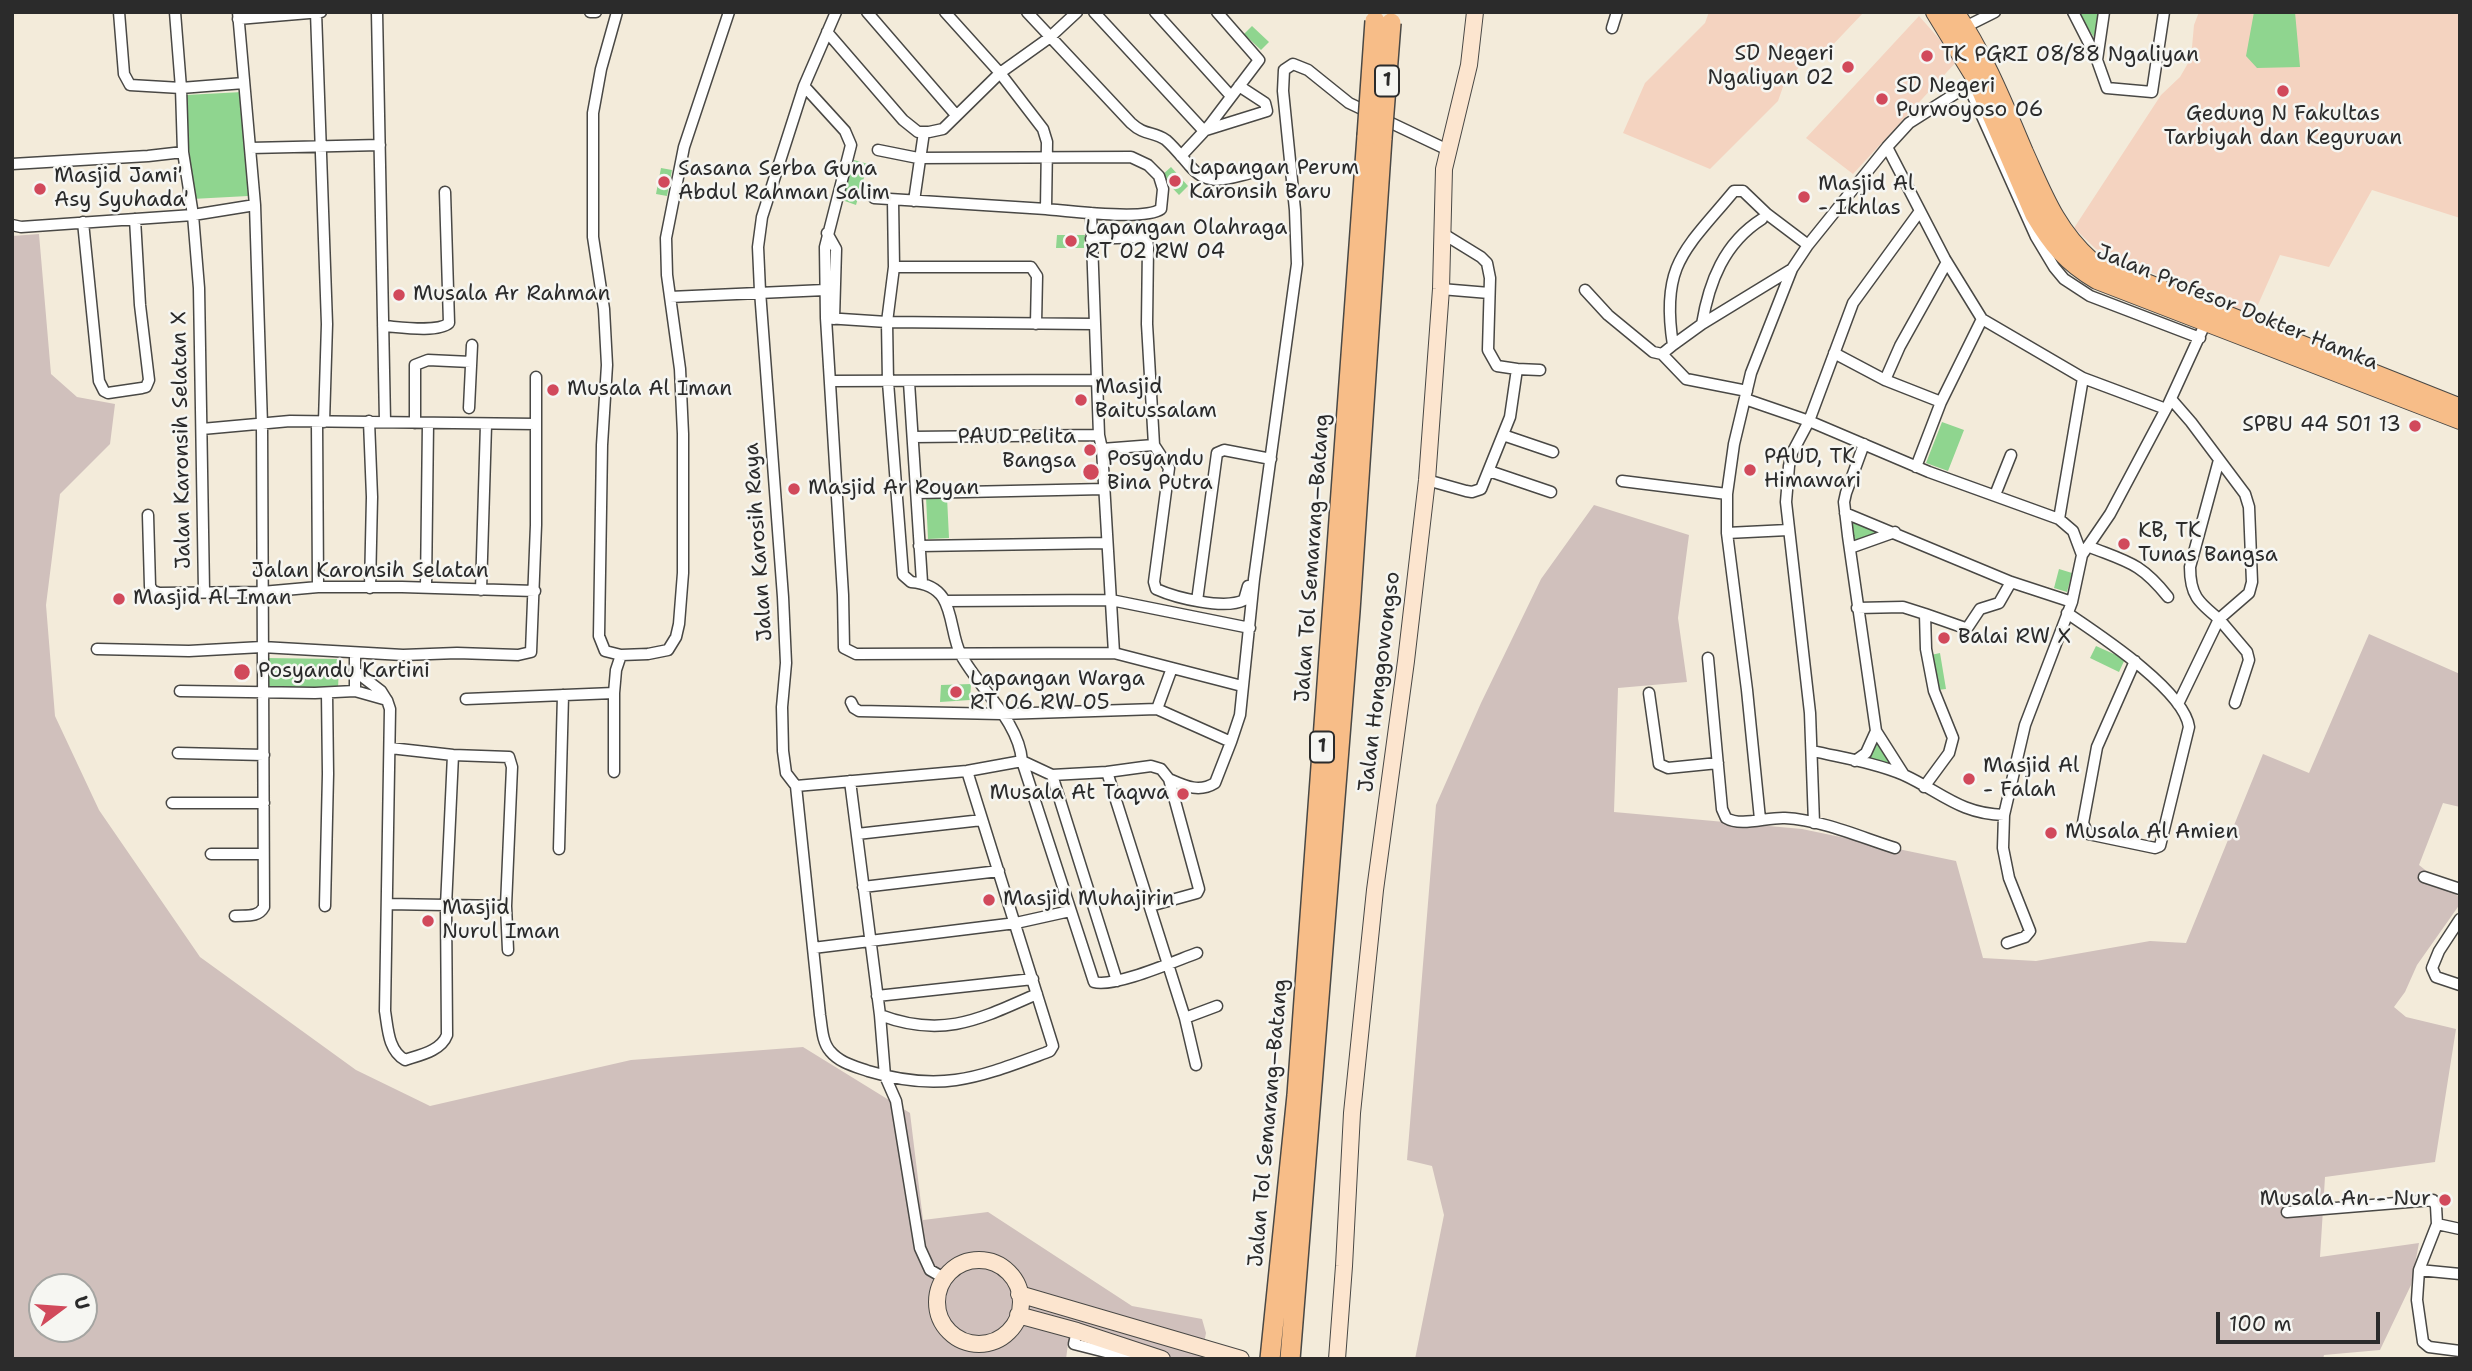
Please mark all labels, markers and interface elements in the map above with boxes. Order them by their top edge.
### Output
place label: SD Negeri Ngaliyan 02 [1707,42,1834,92]
place label: TK PGRI 08/88 Ngaliyan [1941,43,2199,69]
marker: TK PGRI 08/88 Ngaliyan [1919,48,1935,64]
marker: SD Negeri Ngaliyan 02 [1840,59,1856,75]
road number: 1 [1375,66,1399,96]
place label: SD Negeri Purwoyoso 06 [1896,74,2044,124]
marker: Gedung N Fakultas Tarbiyah dan Keguruan [2275,83,2291,99]
marker: SD Negeri Purwoyoso 06 [1874,91,1890,107]
place label: Gedung N Fakultas Tarbiyah dan Keguruan [2164,102,2402,152]
place label: Lapangan Perum Karonsih Baru [1189,156,1359,206]
place label: Sasana Serba Guna Abdul Rahman Salim [678,157,890,207]
place label: Masjid Jami' Asy Syuhada' [54,164,189,214]
place label: Masjid Al - Ikhlas [1818,172,1914,222]
marker: Lapangan Perum Karonsih Baru [1167,173,1183,189]
marker: Sasana Serba Guna Abdul Rahman Salim [656,174,672,190]
marker: Masjid Jami' Asy Syuhada' [32,181,48,197]
marker: Masjid Al - Ikhlas [1796,189,1812,205]
place label: Lapangan Olahraga RT 02 RW 04 [1085,216,1287,266]
marker: Lapangan Olahraga RT 02 RW 04 [1063,233,1079,249]
street label: Jalan Profesor Dokter Hamka [2092,240,2382,376]
place label: Musala Ar Rahman [413,282,610,308]
marker: Musala Ar Rahman [391,287,407,303]
street label: Jalan Karonsih Selatan X [167,311,197,569]
place label: Masjid Baitussalam [1095,375,1217,425]
place label: Musala Al Iman [567,377,732,403]
marker: Musala Al Iman [545,382,561,398]
marker: Masjid Baitussalam [1073,392,1089,408]
street label: Jalan Tol Semarang–Batang [1290,413,1336,703]
place label: SPBU 44 501 13 [2242,413,2401,439]
marker: SPBU 44 501 13 [2407,418,2423,434]
place label: PAUD Pelita Bangsa [957,425,1076,475]
street label: Jalan Karosih Raya [739,442,779,642]
marker: PAUD Pelita Bangsa [1082,442,1098,458]
place label: PAUD, TK Himawari [1764,445,1861,495]
place label: Posyandu Bina Putra [1107,447,1213,497]
marker: Posyandu Bina Putra [1081,462,1101,482]
marker: PAUD, TK Himawari [1742,462,1758,478]
place label: Masjid Ar Royan [808,476,979,502]
marker: Masjid Ar Royan [786,481,802,497]
place label: KB, TK Tunas Bangsa [2138,519,2278,569]
marker: KB, TK Tunas Bangsa [2116,536,2132,552]
street label: Jalan Karonsih Selatan [251,559,489,585]
street label: Jalan Honggowongso [1354,570,1406,794]
place label: Masjid Al Iman [133,586,291,612]
marker: Masjid Al Iman [111,591,127,607]
place label: Balai RW X [1958,625,2071,651]
marker: Balai RW X [1936,630,1952,646]
place label: Posyandu Kartini [258,659,430,685]
marker: Posyandu Kartini [232,662,252,682]
place label: Lapangan Warga RT 06 RW 05 [970,667,1145,717]
marker: Lapangan Warga RT 06 RW 05 [948,684,964,700]
road number: 1 [1310,732,1334,762]
place label: Masjid Al - Falah [1983,754,2079,804]
marker: Masjid Al - Falah [1961,771,1977,787]
place label: Musala At Taqwa [990,781,1169,807]
marker: Musala At Taqwa [1175,786,1191,802]
place label: Musala Al Amien [2065,820,2238,846]
marker: Musala Al Amien [2043,825,2059,841]
place label: Masjid Muhajirin [1003,887,1174,913]
marker: Masjid Muhajirin [981,892,997,908]
place label: Masjid Nurul Iman [442,896,560,946]
marker: Masjid Nurul Iman [420,913,436,929]
street label: Jalan Tol Semarang–Batang [1244,978,1294,1268]
place label: Musala An - Nur [2259,1187,2431,1213]
marker: Musala An - Nur [2437,1192,2453,1208]
north arrow [28,1273,98,1343]
text: U [68,1293,96,1312]
scale bar [2220,1298,2384,1342]
text: 100 m [2229,1310,2292,1338]

